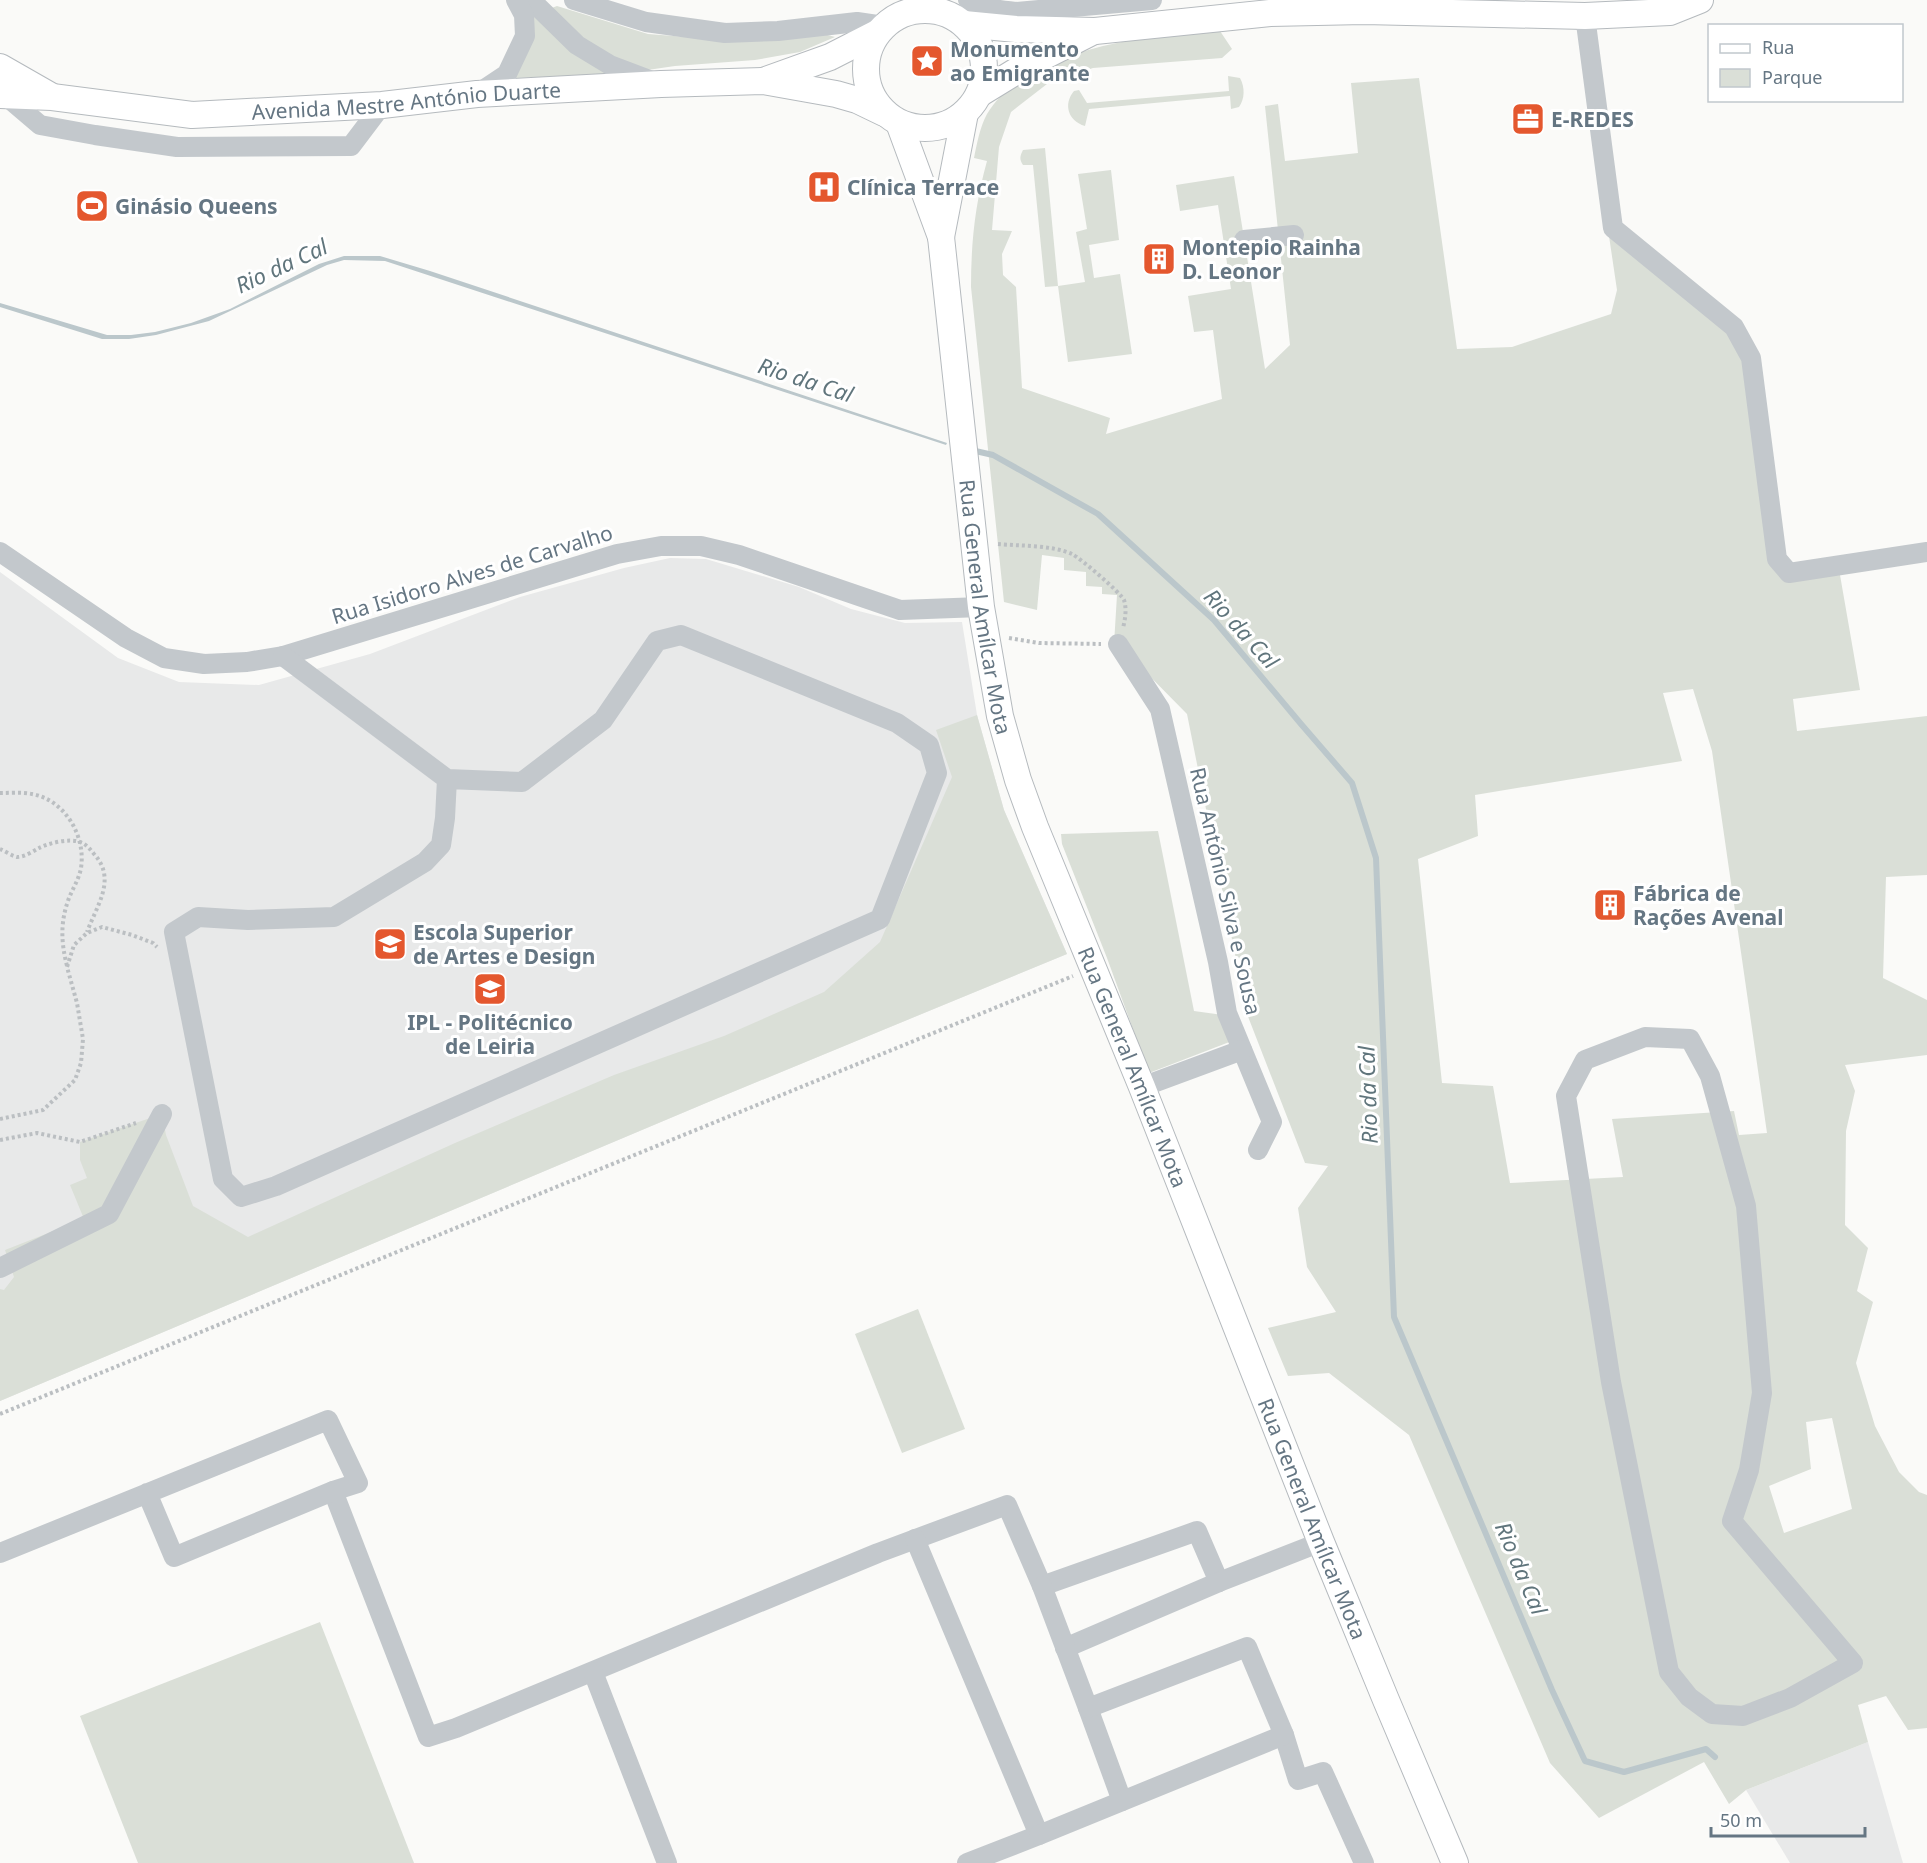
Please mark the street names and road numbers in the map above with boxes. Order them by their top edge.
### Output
street label: Avenida Mestre António Duarte [251,75,562,126]
street label: Rua General Amílcar Mota [953,478,1018,737]
street label: Rua Isidoro Alves de Carvalho [328,518,616,630]
street label: Rua António Silva e Sousa [1184,765,1268,1017]
street label: Rua General Amílcar Mota [1072,942,1194,1191]
street label: Rua General Amílcar Mota [1252,1394,1373,1643]

